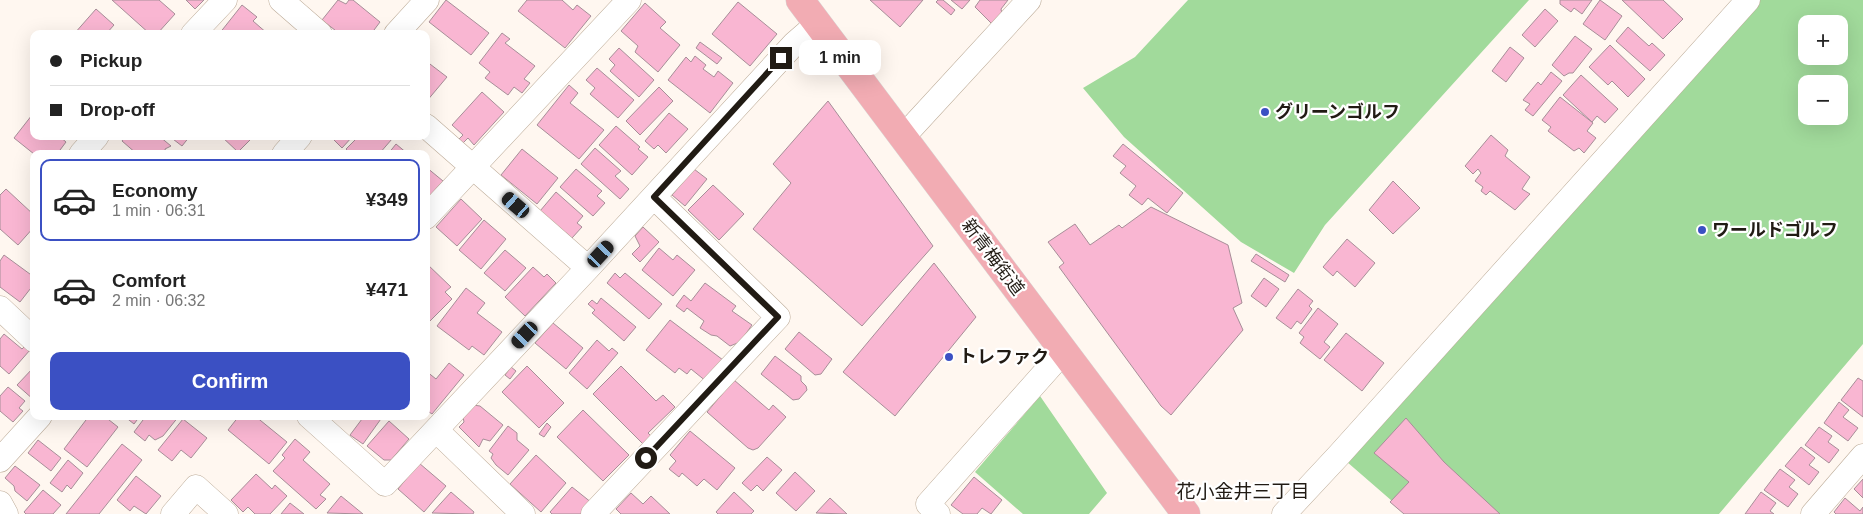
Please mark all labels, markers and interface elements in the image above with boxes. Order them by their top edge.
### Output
map controls [1798,15,1848,125]
button: + [1798,15,1848,65]
callout: 1 min [798,40,881,76]
route end [770,47,792,69]
text: 1 min [819,49,861,66]
text: Pickup [80,50,142,71]
button: − [1798,75,1848,125]
text: Drop-off [80,99,155,120]
place label: グリーンゴルフ [1275,102,1400,122]
marker: グリーンゴルフ [1259,106,1271,118]
icon: car [52,178,97,223]
text: Economy [112,180,198,201]
text: ¥349 [366,189,408,210]
car [499,189,532,221]
text: 1 min · 06:31 [112,202,205,219]
street label: 新青梅街道 [958,215,1028,299]
place label: ワールドゴルフ [1712,220,1838,240]
marker: ワールドゴルフ [1696,224,1708,236]
car [585,238,616,270]
icon: car [52,268,97,313]
text: Comfort [112,270,186,291]
text: ¥471 [366,279,408,300]
text: 2 min · 06:32 [112,292,205,309]
car [509,319,540,351]
place label: トレファク [959,347,1049,367]
marker: トレファク [943,351,955,363]
button: Confirm [50,352,410,410]
route start [635,447,657,469]
district label: 花小金井三丁目 [1176,481,1310,502]

